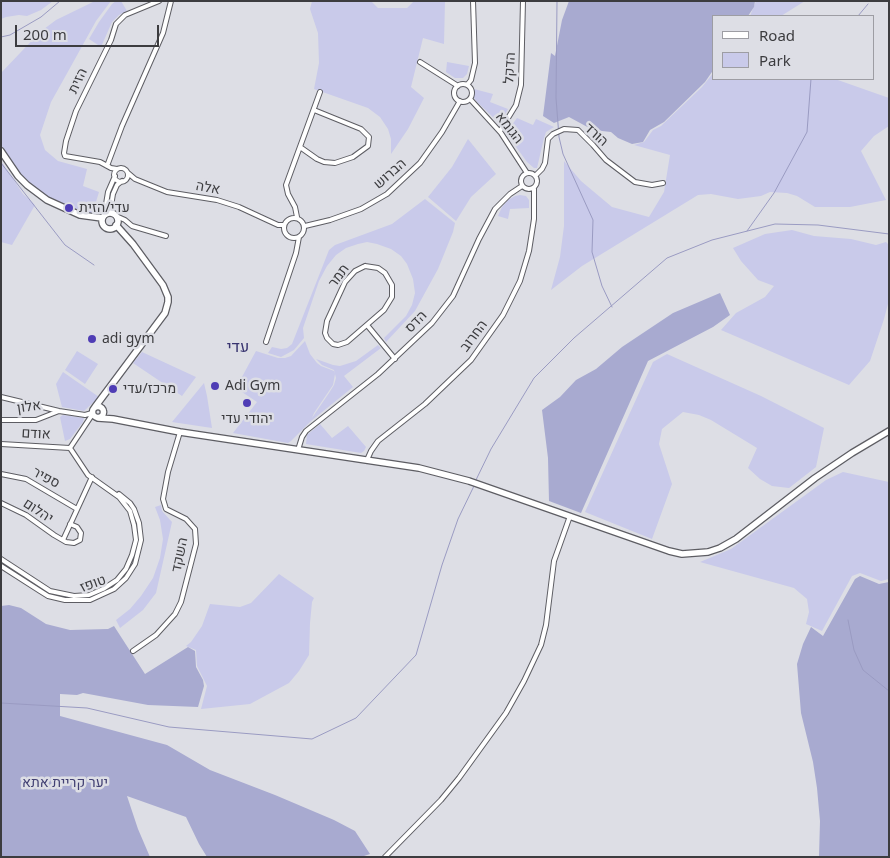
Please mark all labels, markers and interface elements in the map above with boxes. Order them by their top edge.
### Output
scale bar [18,15,161,47]
legend [712,15,875,80]
text: 200 m [23,24,67,44]
text: Road [759,25,795,45]
text: Park [759,50,791,70]
street label: הדקל [501,52,519,84]
street label: הזית [65,66,91,96]
street label: הגומא [491,109,527,147]
street label: הורד [581,120,611,150]
street label: הברוש [370,155,410,193]
street label: אלה [195,178,221,198]
place label: עדי/הזית [79,200,130,216]
marker: עדי/הזית [63,202,75,214]
street label: תמר [325,261,353,291]
street label: הדס [401,307,431,337]
street label: החרוב [457,317,491,355]
place label: adi gym [102,331,155,347]
marker: adi gym [86,333,98,345]
district label: עדי [227,337,249,357]
place label: Adi Gym [225,378,280,394]
marker: Adi Gym [209,380,221,392]
place label: מרכז/עדי [123,381,176,397]
marker: מרכז/עדי [107,383,119,395]
street label: אלון [16,397,42,417]
marker: יהודי עדי [241,397,253,409]
place label: יהודי עדי [221,411,273,427]
street label: אודם [21,425,51,443]
street label: ספיר [29,464,63,492]
street label: יהלום [20,495,56,527]
street label: השקד [168,536,192,574]
street label: טופז [78,572,108,596]
park label: יער קריית אתא [22,775,108,791]

